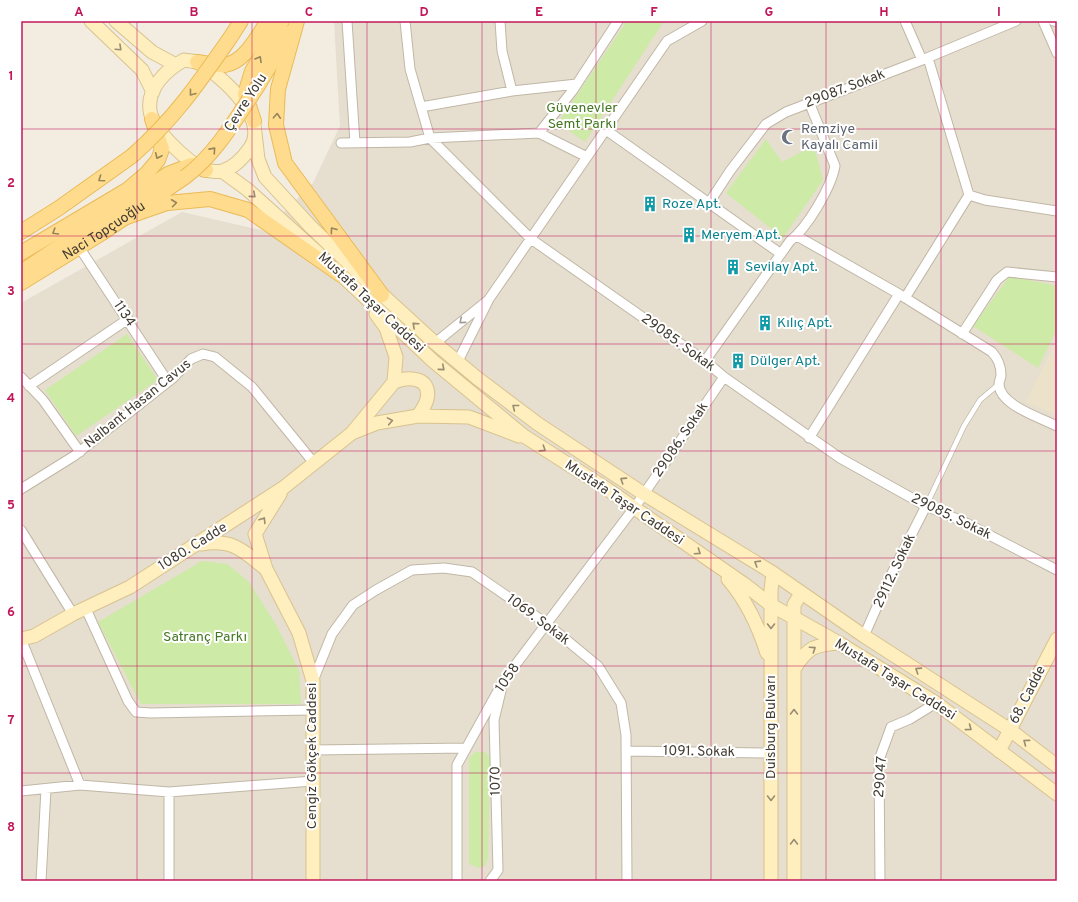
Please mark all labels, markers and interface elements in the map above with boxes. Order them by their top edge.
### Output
text: A [74,5,84,21]
text: B [190,5,199,21]
text: C [305,5,313,21]
text: D [419,5,429,21]
text: E [535,5,543,21]
text: F [650,5,658,21]
text: G [765,5,774,21]
text: H [879,5,889,21]
text: I [997,5,1001,21]
one-way arrow [114,43,122,51]
one-way arrow [255,55,262,63]
street label: 29087. Sokak [803,66,887,112]
text: 1 [8,69,14,85]
street label: Çevre Yolu [221,71,271,135]
one-way arrow [189,89,196,96]
park label: Güvenevler Semt Parkı [546,100,618,133]
one-way arrow [272,113,281,119]
place label: Remziye Kayalı Camii [801,121,878,154]
mosque icon: Remziye Kayalı Camii [780,128,798,146]
one-way arrow [208,147,215,154]
one-way arrow [155,152,163,159]
one-way arrow [98,174,105,181]
text: 2 [7,176,15,192]
one-way arrow [248,190,256,198]
building icon: Roze Apt. [641,195,659,213]
place label: Roze Apt. [662,196,721,213]
street label: Naci Topçuoğlu [59,198,149,264]
one-way arrow [171,198,177,207]
building icon: Meryem Apt. [680,226,698,244]
one-way arrow [52,227,59,234]
one-way arrow [330,227,338,234]
place label: Meryem Apt. [701,227,781,244]
street label: Mustafa Taşar Caddesi [314,249,428,357]
building icon: Sevilay Apt. [724,258,742,276]
place label: Sevilay Apt. [745,259,818,276]
text: 3 [7,284,15,300]
street label: 1134 [109,298,139,330]
street label: 29085. Sokak [638,310,718,376]
building icon: Kılıç Apt. [756,314,774,332]
place label: Kılıç Apt. [777,315,832,332]
one-way arrow [460,316,467,323]
one-way arrow [412,322,420,329]
building icon: Dülger Apt. [729,352,747,370]
place label: Dülger Apt. [750,353,820,370]
street label: Nalbant Hasan Cavus [81,356,195,452]
one-way arrow [437,364,444,371]
text: 4 [7,391,15,407]
street label: 29086. Sokak [650,399,712,481]
one-way arrow [513,404,520,411]
one-way arrow [386,417,393,426]
one-way arrow [539,444,546,451]
street label: Mustafa Taşar Caddesi [561,457,687,549]
one-way arrow [620,477,627,484]
street label: 29085. Sokak [908,490,994,544]
text: 5 [7,498,15,514]
one-way arrow [258,517,266,524]
street label: 1080. Cadde [155,519,231,575]
street label: 29112. Sokak [870,531,920,611]
one-way arrow [694,547,701,555]
one-way arrow [754,560,761,568]
street label: 1069. Sokak [503,591,573,649]
text: 6 [7,605,15,621]
one-way arrow [767,623,775,629]
park label: Satranç Parkı [163,629,247,646]
street label: Mustafa Taşar Caddesi [831,636,959,724]
one-way arrow [808,647,815,654]
street label: 1058 [492,660,524,696]
street label: 68. Cadde [1006,663,1050,727]
one-way arrow [915,668,922,675]
street label: Duisburg Bulvarı [763,675,780,779]
street label: Cengiz Gökçek Caddesi [304,683,321,829]
one-way arrow [790,709,798,715]
text: 7 [8,713,15,729]
one-way arrow [965,723,972,730]
one-way arrow [1023,739,1030,747]
street label: 1091. Sokak [663,743,735,761]
street label: 29047 [871,756,891,798]
street label: 1070 [487,766,505,796]
one-way arrow [767,795,775,801]
text: 8 [7,820,15,836]
one-way arrow [790,839,798,845]

